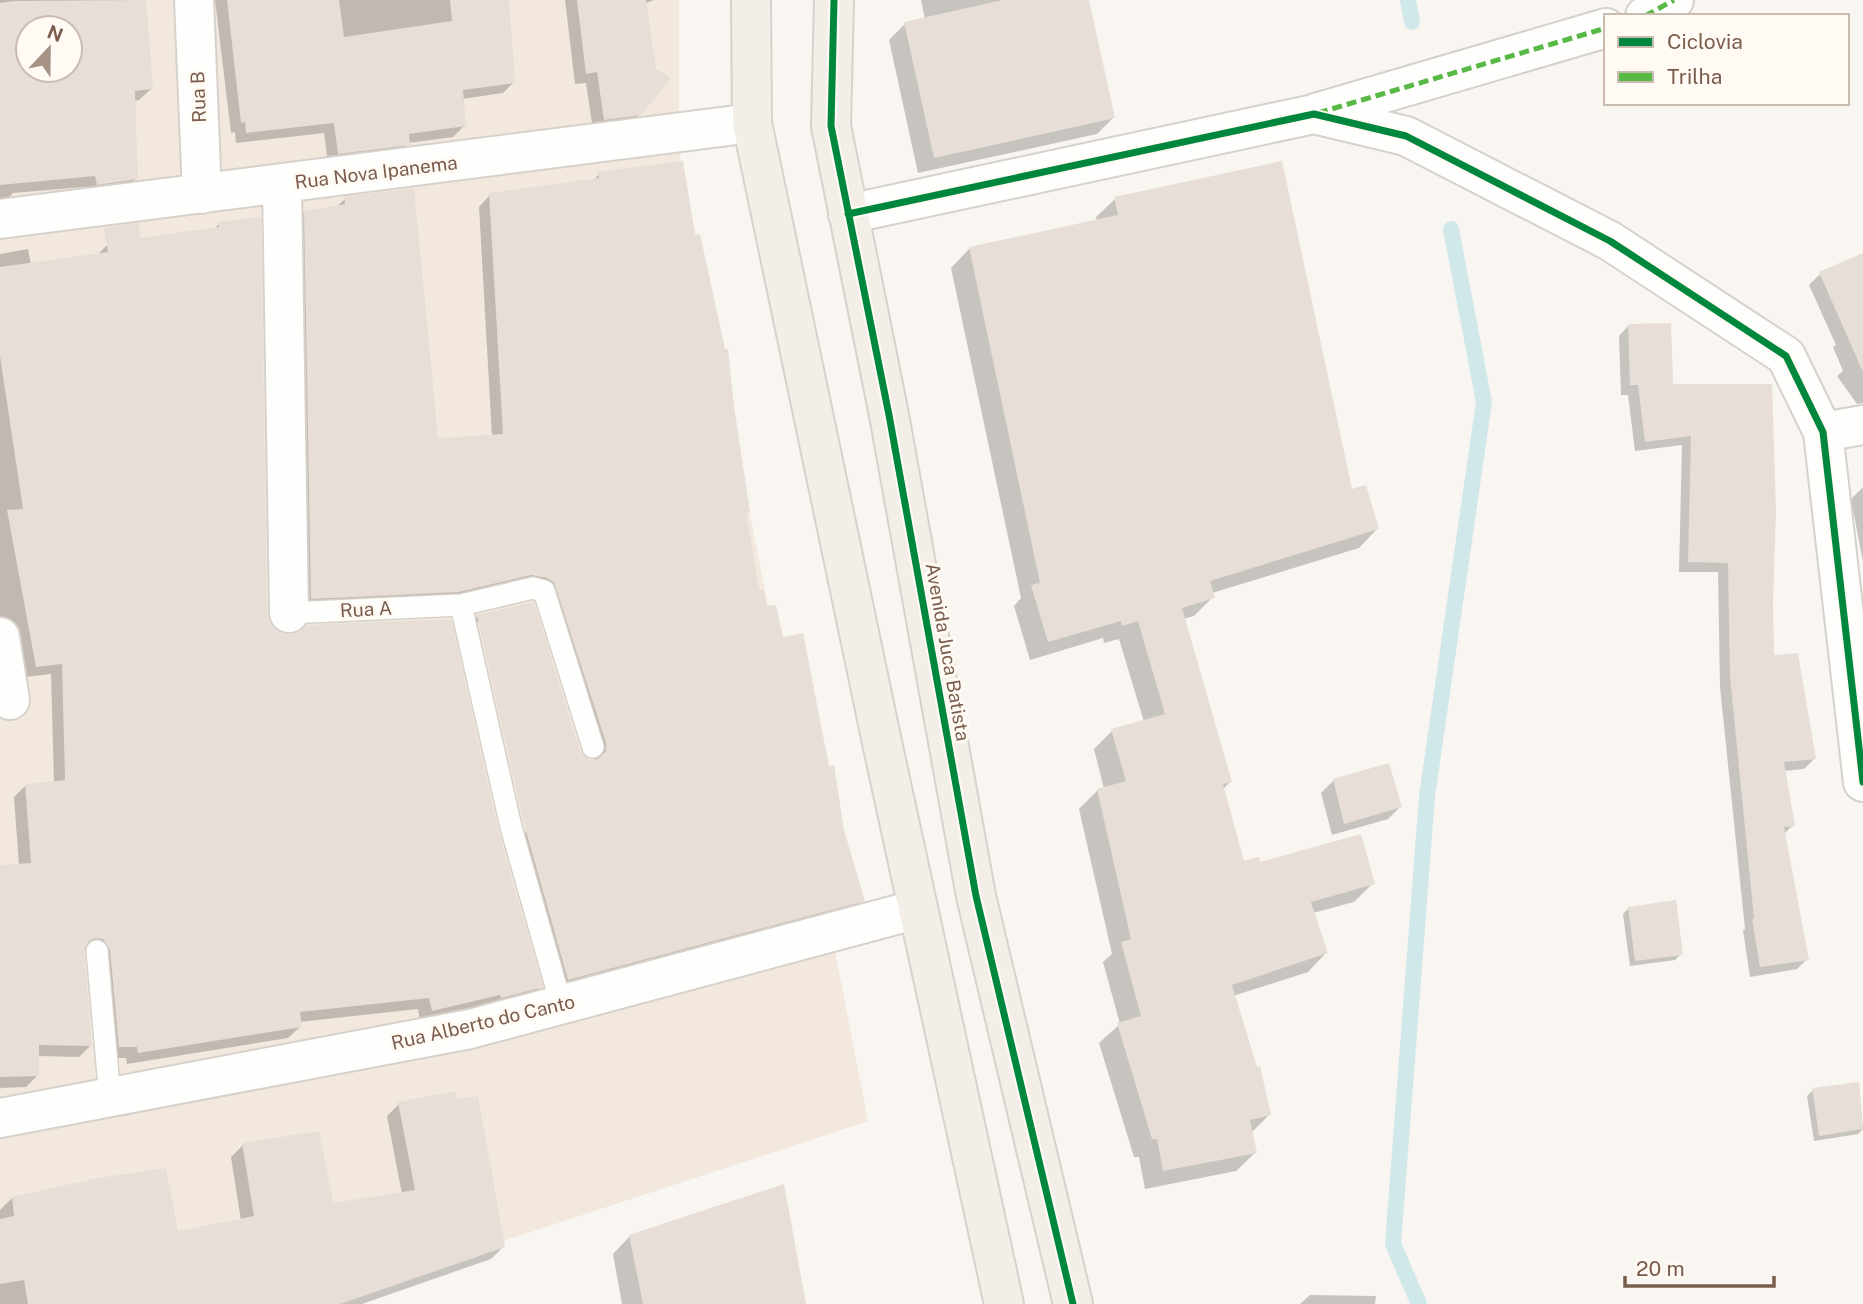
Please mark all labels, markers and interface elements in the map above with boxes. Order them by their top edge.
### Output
north arrow [14,14,84,84]
legend [1604,14,1849,105]
text: N [44,20,66,46]
text: Ciclovia [1667,29,1743,54]
text: Trilha [1667,64,1722,89]
street label: Rua B [186,71,210,123]
street label: Rua Nova Ipanema [293,151,459,193]
street label: Avenida Juca Batista [921,561,975,743]
street label: Rua A [339,597,393,621]
street label: Rua Alberto do Canto [389,990,577,1054]
scale bar [1625,1244,1774,1288]
text: 20 m [1636,1256,1685,1281]

